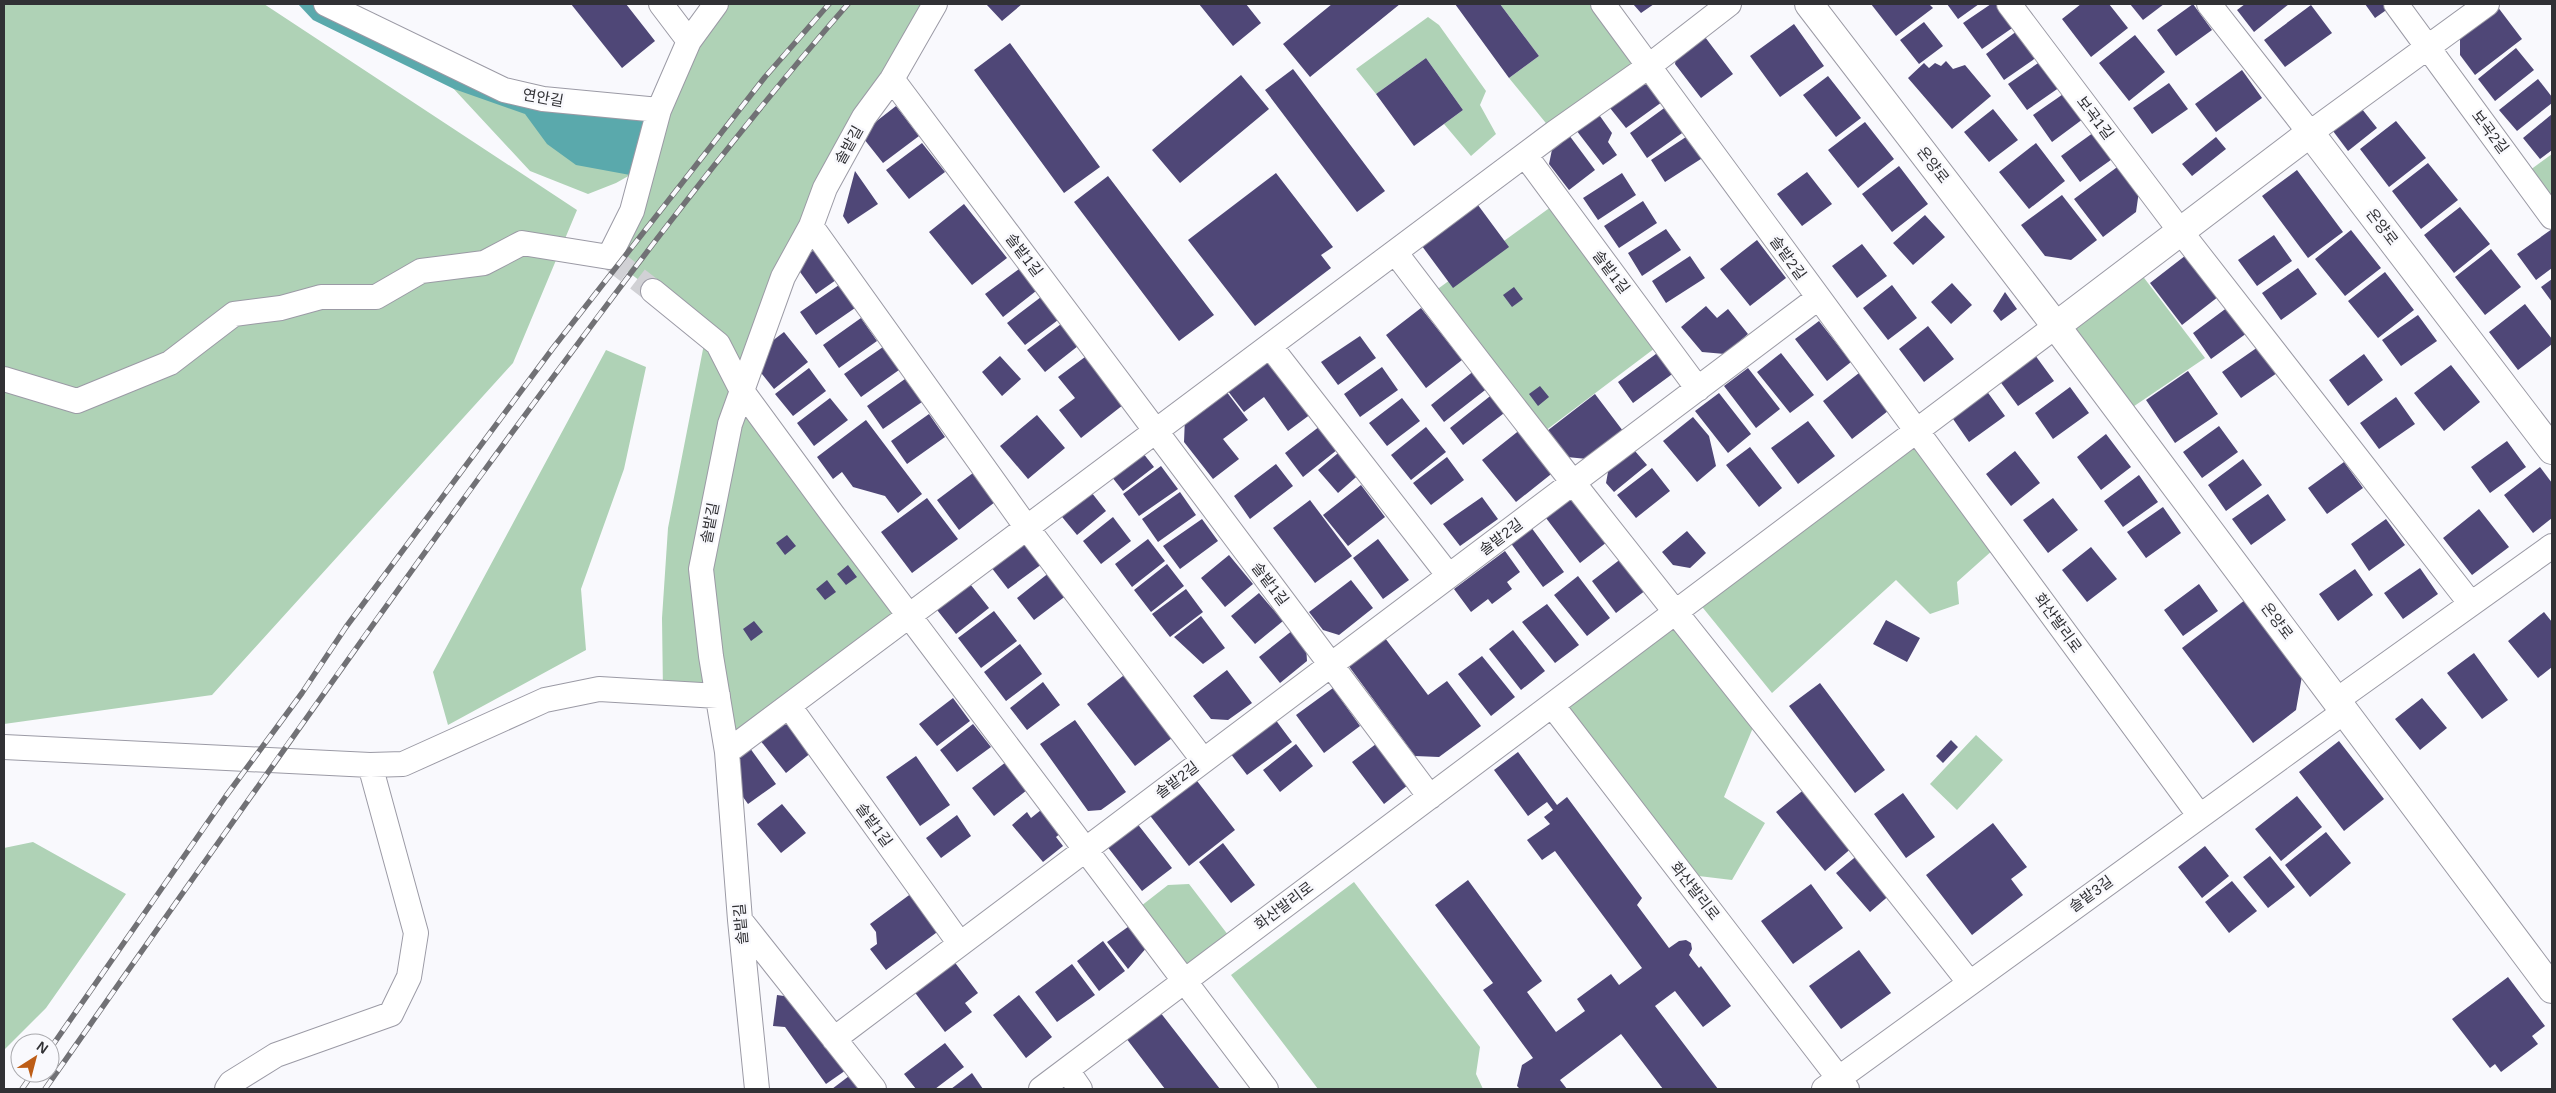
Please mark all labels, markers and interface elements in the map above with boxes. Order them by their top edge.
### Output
street label: 연안길 [521,86,565,109]
street label: 보곡1길 [2074,93,2117,143]
street label: 보곡2길 [2469,107,2512,157]
street label: 솔밭길 [831,123,866,167]
street label: 온양로 [1914,143,1953,186]
street label: 온양로 [2363,205,2402,248]
street label: 솔밭1길 [1003,230,1046,280]
street label: 솔밭2길 [1767,233,1810,283]
street label: 솔밭1길 [1590,247,1633,297]
street label: 솔밭길 [697,501,722,545]
street label: 솔밭2길 [1476,515,1526,558]
street label: 솔밭1길 [1249,559,1292,609]
street label: 화산발리로 [2031,590,2086,656]
street label: 온양로 [2258,599,2297,642]
street label: 솔밭2길 [1152,758,1202,801]
street label: 솔밭1길 [853,800,896,850]
street label: 화산발리로 [1667,858,1723,923]
street label: 솔밭3길 [2066,872,2116,915]
street label: 화산발리로 [1251,878,1316,933]
street label: 솔밭길 [730,903,751,945]
north arrow [10,1033,60,1083]
text: N [34,1038,51,1057]

